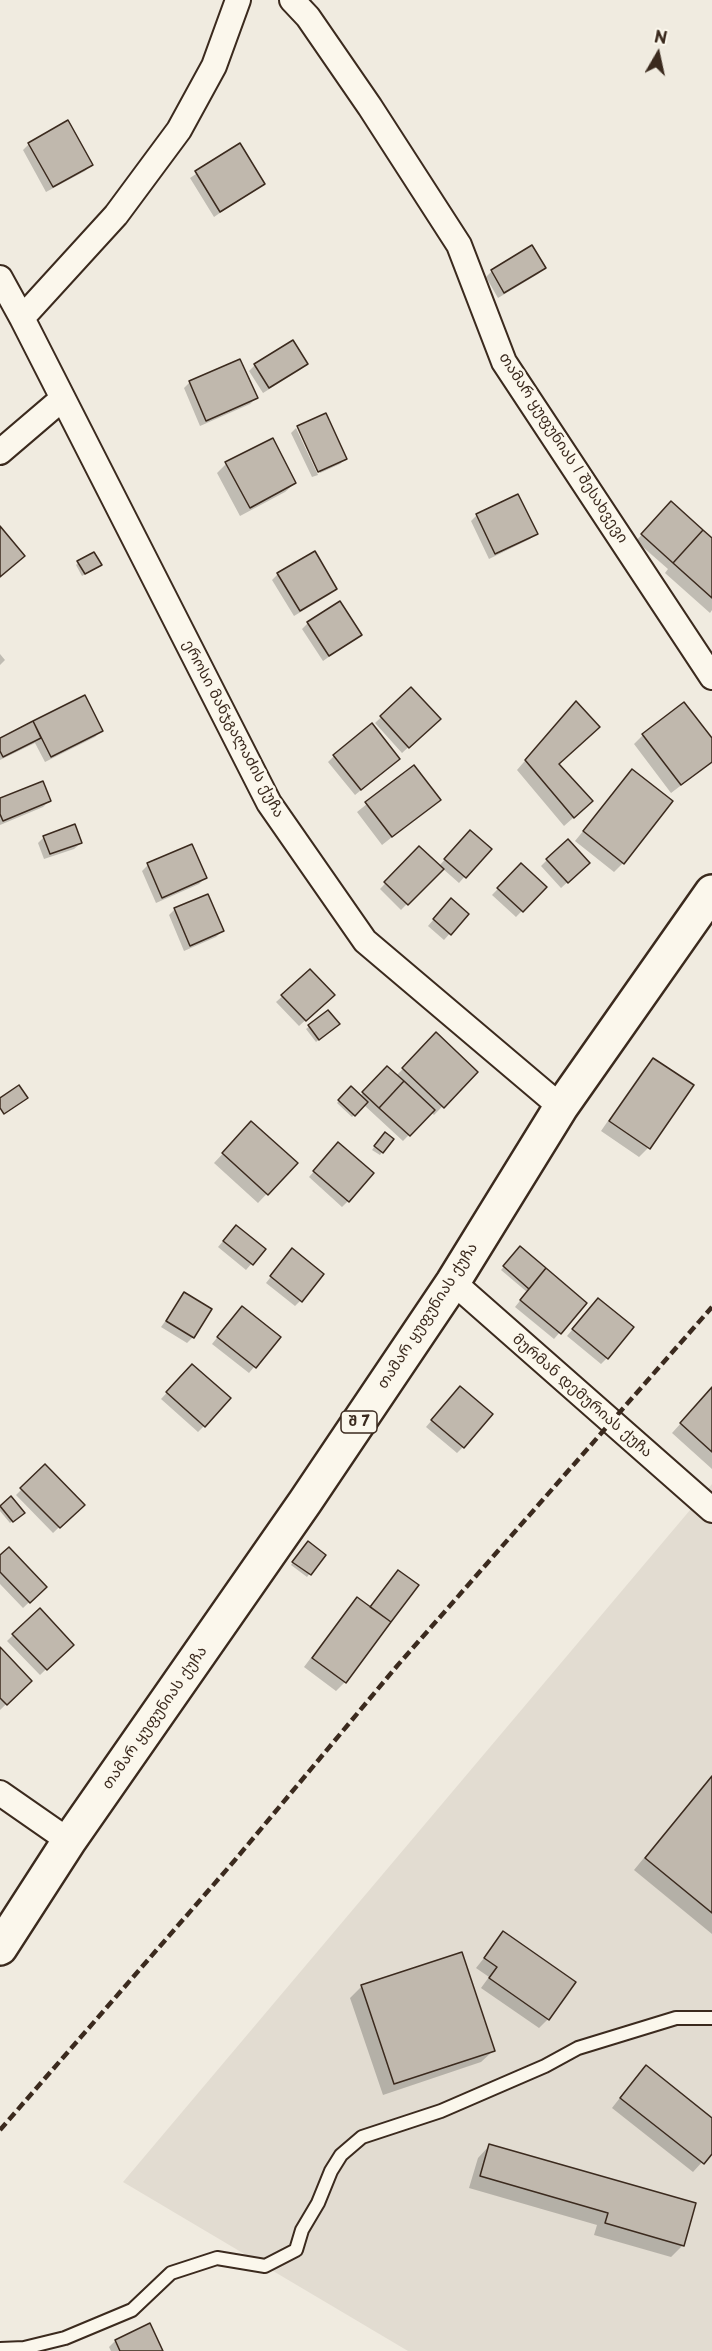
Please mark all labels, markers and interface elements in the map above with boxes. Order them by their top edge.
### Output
text: N [653,23,669,49]
north arrow [628,24,688,84]
street label: თამარ ყუფუნიას I შესახვევი [495,349,631,547]
street label: ეროსი მანჯგალაძის ქუჩა [178,637,288,821]
street label: თამარ ყუფუნიას ქუჩა [374,1240,482,1392]
street label: მურმან დემურიას ქუჩა [508,1330,656,1462]
road number: შ 7 [341,1411,377,1433]
street label: თამარ ყუფუნიას ქუჩა [99,1643,211,1793]

